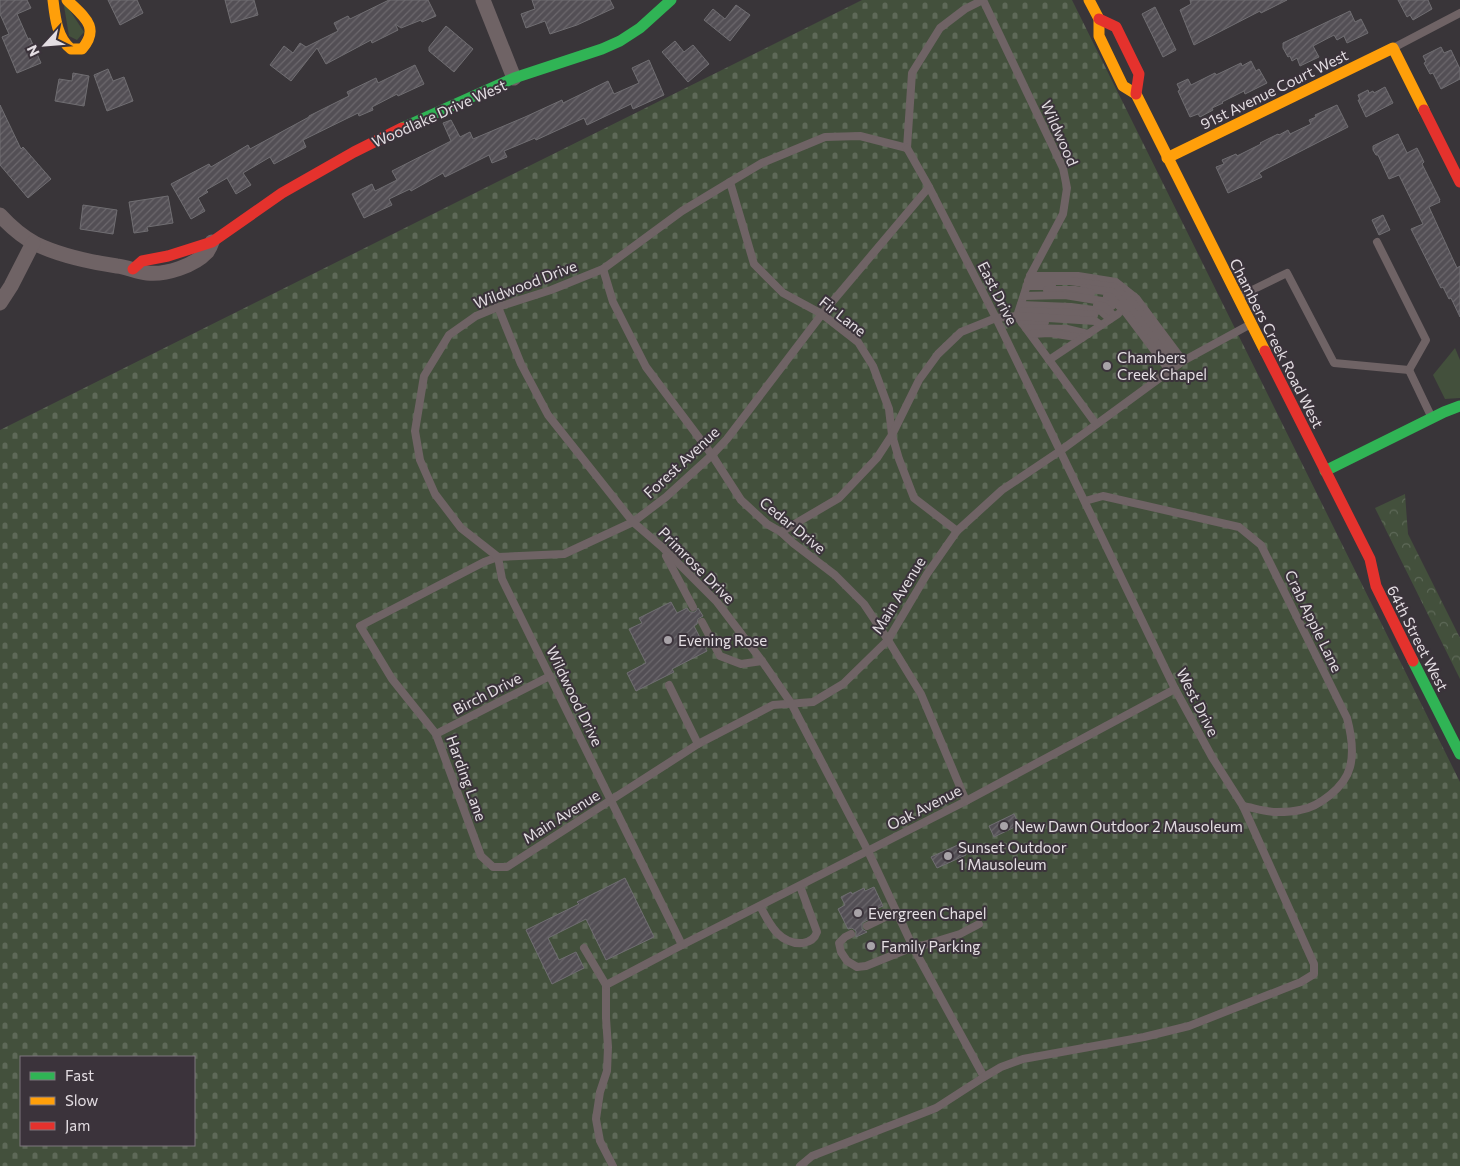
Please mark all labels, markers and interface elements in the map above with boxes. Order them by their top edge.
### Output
north arrow [20,20,70,70]
text: N [23,42,43,59]
street label: 91st Avenue Court West [1197,45,1351,133]
street label: Woodlake Drive West [369,75,509,151]
street label: Wildwood [1038,97,1082,169]
street label: Chambers Creek Road West [1226,255,1328,431]
street label: Wildwood Drive [471,256,579,312]
street label: East Drive [974,258,1022,328]
street label: Fir Lane [816,292,870,340]
place label: Chambers Creek Chapel [1117,348,1207,383]
marker: Chambers Creek Chapel [1101,360,1113,372]
street label: Forest Avenue [639,422,723,502]
street label: Cedar Drive [756,493,830,557]
street label: Primrose Drive [655,523,739,607]
street label: Main Avenue [867,553,929,637]
street label: Crab Apple Lane [1282,567,1347,675]
street label: 64th Street West [1384,582,1452,694]
place label: Evening Rose [678,631,767,649]
marker: Evening Rose [662,634,674,646]
street label: Wildwood Drive [543,643,607,749]
street label: West Drive [1173,665,1223,739]
street label: Birch Drive [450,668,524,718]
street label: Harding Lane [443,733,491,823]
street label: Oak Avenue [884,781,964,833]
street label: Main Avenue [519,785,603,847]
place label: New Dawn Outdoor 2 Mausoleum [1014,817,1243,835]
marker: New Dawn Outdoor 2 Mausoleum [998,820,1010,832]
place label: Sunset Outdoor 1 Mausoleum [958,838,1067,873]
marker: Sunset Outdoor 1 Mausoleum [942,850,954,862]
place label: Evergreen Chapel [868,904,986,922]
marker: Evergreen Chapel [852,907,864,919]
place label: Family Parking [881,937,981,955]
marker: Family Parking [865,940,877,952]
legend [20,1056,195,1146]
text: Fast [65,1066,94,1084]
text: Slow [65,1091,98,1109]
text: Jam [65,1116,90,1134]

